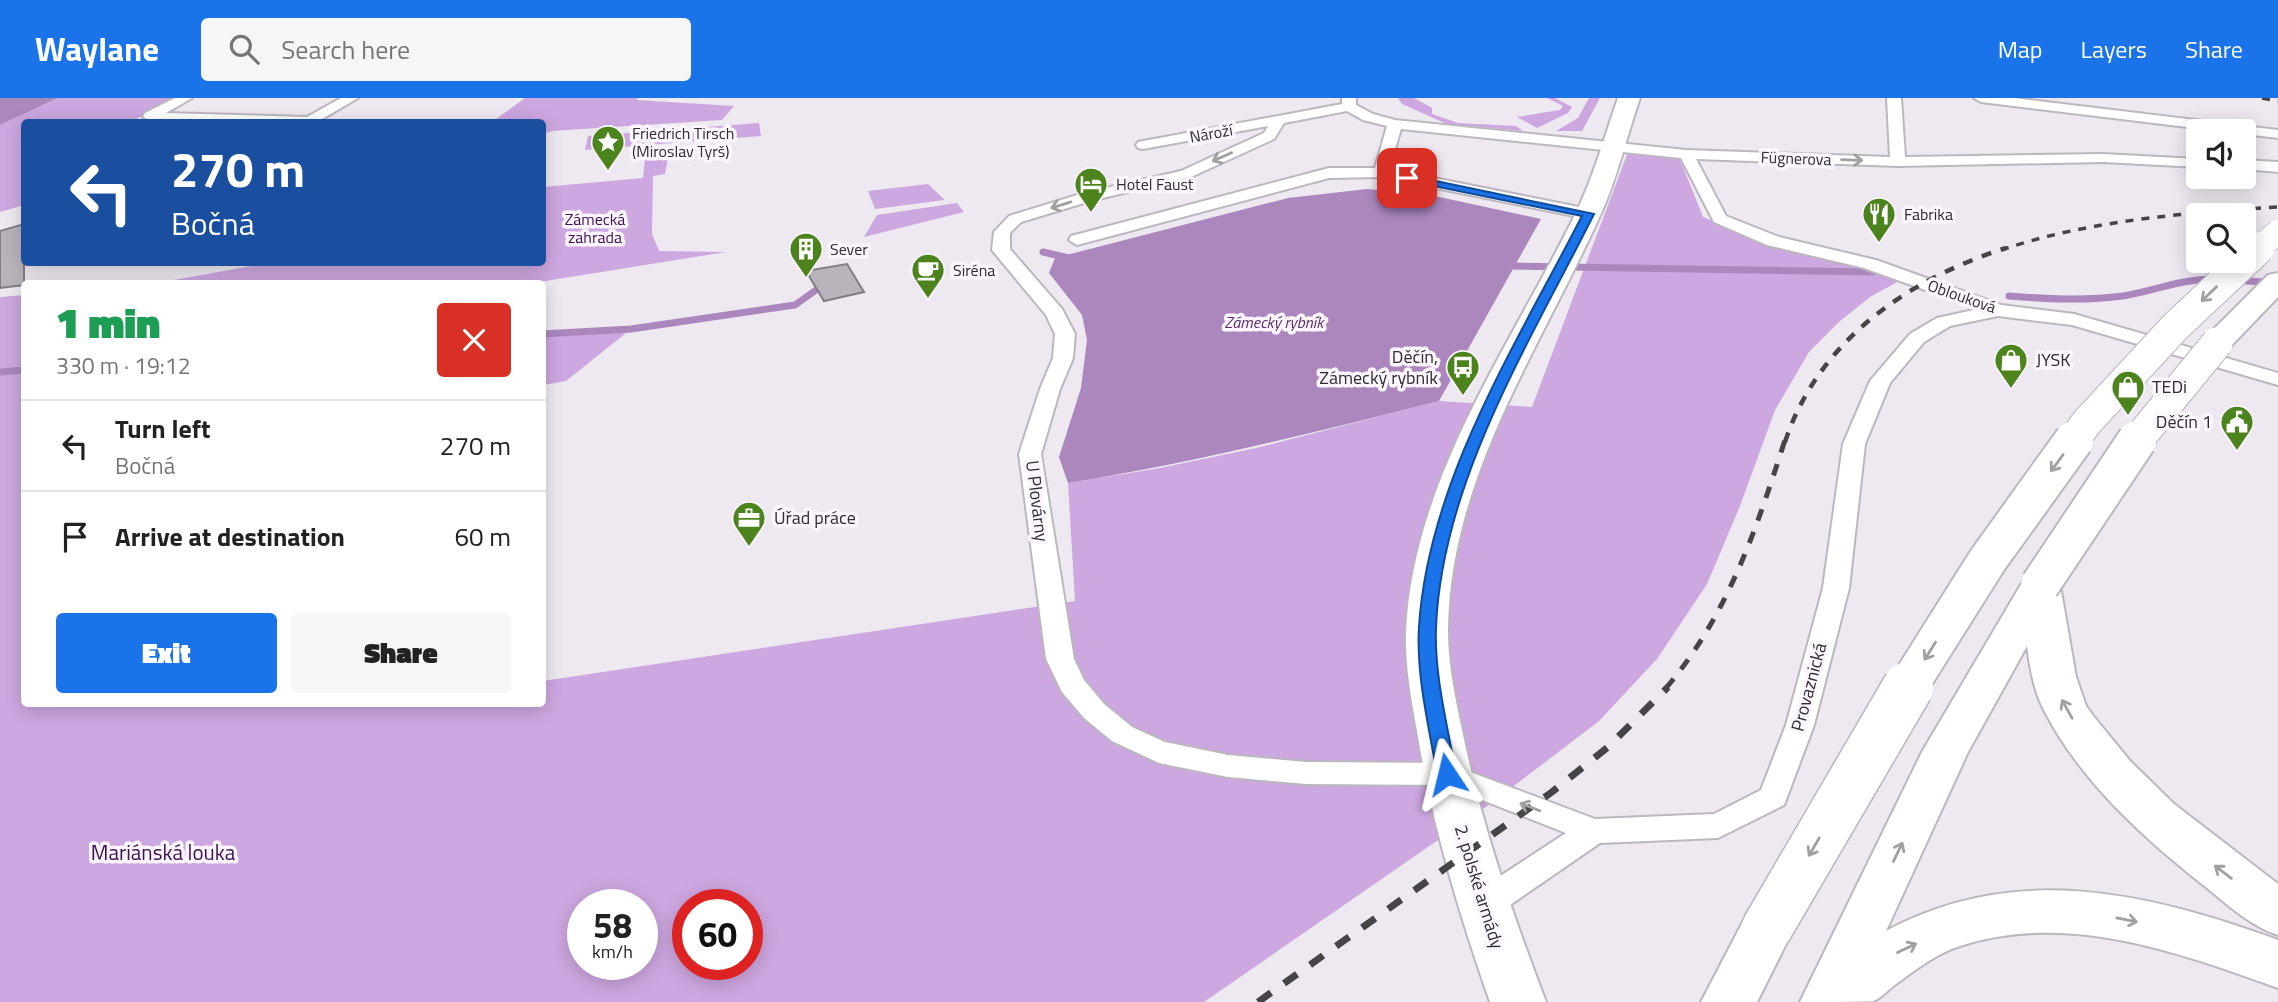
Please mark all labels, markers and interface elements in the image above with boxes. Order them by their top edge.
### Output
search box [201,18,691,81]
text: Waylane [35,24,159,74]
icon: search [225,30,263,68]
text: Search here [281,30,410,69]
text: Map [1998,31,2043,67]
text: Layers [2081,31,2147,67]
text: Share [2185,31,2243,67]
street label: Nároží [1188,117,1236,149]
map controls [2186,119,2256,273]
button: sound [2186,119,2256,189]
place label: Friedrich Tirsch (Miroslav Tyrš) [632,121,734,163]
place icon: Friedrich Tirsch (Miroslav Tyrš) [589,123,627,172]
text: 270 m [171,131,305,206]
street label: Fügnerova [1760,145,1832,171]
icon: left [56,147,147,238]
pin [1377,148,1437,208]
one-way arrow [1212,151,1234,164]
one-way arrow [1840,154,1863,167]
icon: arrive [1388,159,1426,197]
hotel icon: Hotel Faust [1072,165,1110,214]
place label: Hotel Faust [1116,172,1194,196]
restaurant icon: Fabrika [1860,195,1898,244]
text: Bočná [171,199,255,247]
one-way arrow [1051,199,1073,212]
place label: Fabrika [1904,202,1953,226]
button: search [2186,203,2256,273]
park label: Zámecká zahrada [565,207,625,249]
building icon: Sever [787,230,825,279]
place label: Sever [830,237,868,261]
cafe icon: Siréna [909,251,947,300]
place label: Siréna [953,258,995,282]
street label: Oblouková [1925,273,1999,319]
one-way arrow [2201,286,2218,303]
text: 1 min [56,290,160,354]
button: close [437,303,511,377]
water label: Zámecký rybník [1225,310,1325,334]
shop icon: JYSK [1992,341,2030,390]
place label: Děčín, Zámecký rybník [1319,343,1438,391]
place label: JYSK [2036,346,2071,373]
text: 330 m · 19:12 [56,348,191,383]
bus stop icon: Děčín, Zámecký rybník [1444,348,1482,397]
shop icon: TEDi [2109,368,2147,417]
place label: TEDi [2152,373,2187,400]
public building icon: Děčín 1 [2218,403,2256,452]
place label: Děčín 1 [2156,408,2212,435]
text: Turn left [115,409,210,448]
text: 270 m [440,426,511,465]
icon: left [56,427,94,465]
text: Bočná [115,448,175,483]
one-way arrow [2050,453,2064,472]
street label: U Plovárny [1019,459,1056,543]
office icon: Úřad práce [730,499,768,548]
place label: Úřad práce [774,504,856,531]
text: Arrive at destination [115,517,345,556]
text: 60 m [454,517,511,556]
icon: arrive [56,518,94,556]
button: Exit [56,613,277,693]
button: Share [291,613,511,693]
street label: Provaznická [1784,640,1833,734]
one-way arrow [1922,641,1936,661]
one-way arrow [2060,700,2074,720]
position arrow [1410,737,1484,811]
one-way arrow [1520,799,1542,812]
street label: 2. polské armády [1448,822,1511,952]
park label: Mariánská louka [91,836,236,868]
one-way arrow [1807,836,1820,857]
one-way arrow [1891,842,1905,863]
one-way arrow [2214,865,2233,879]
speed limit sign: 60 [672,889,763,980]
text: 58 [593,898,632,952]
one-way arrow [2115,913,2138,927]
text: km/h [592,938,633,965]
one-way arrow [1896,941,1917,955]

